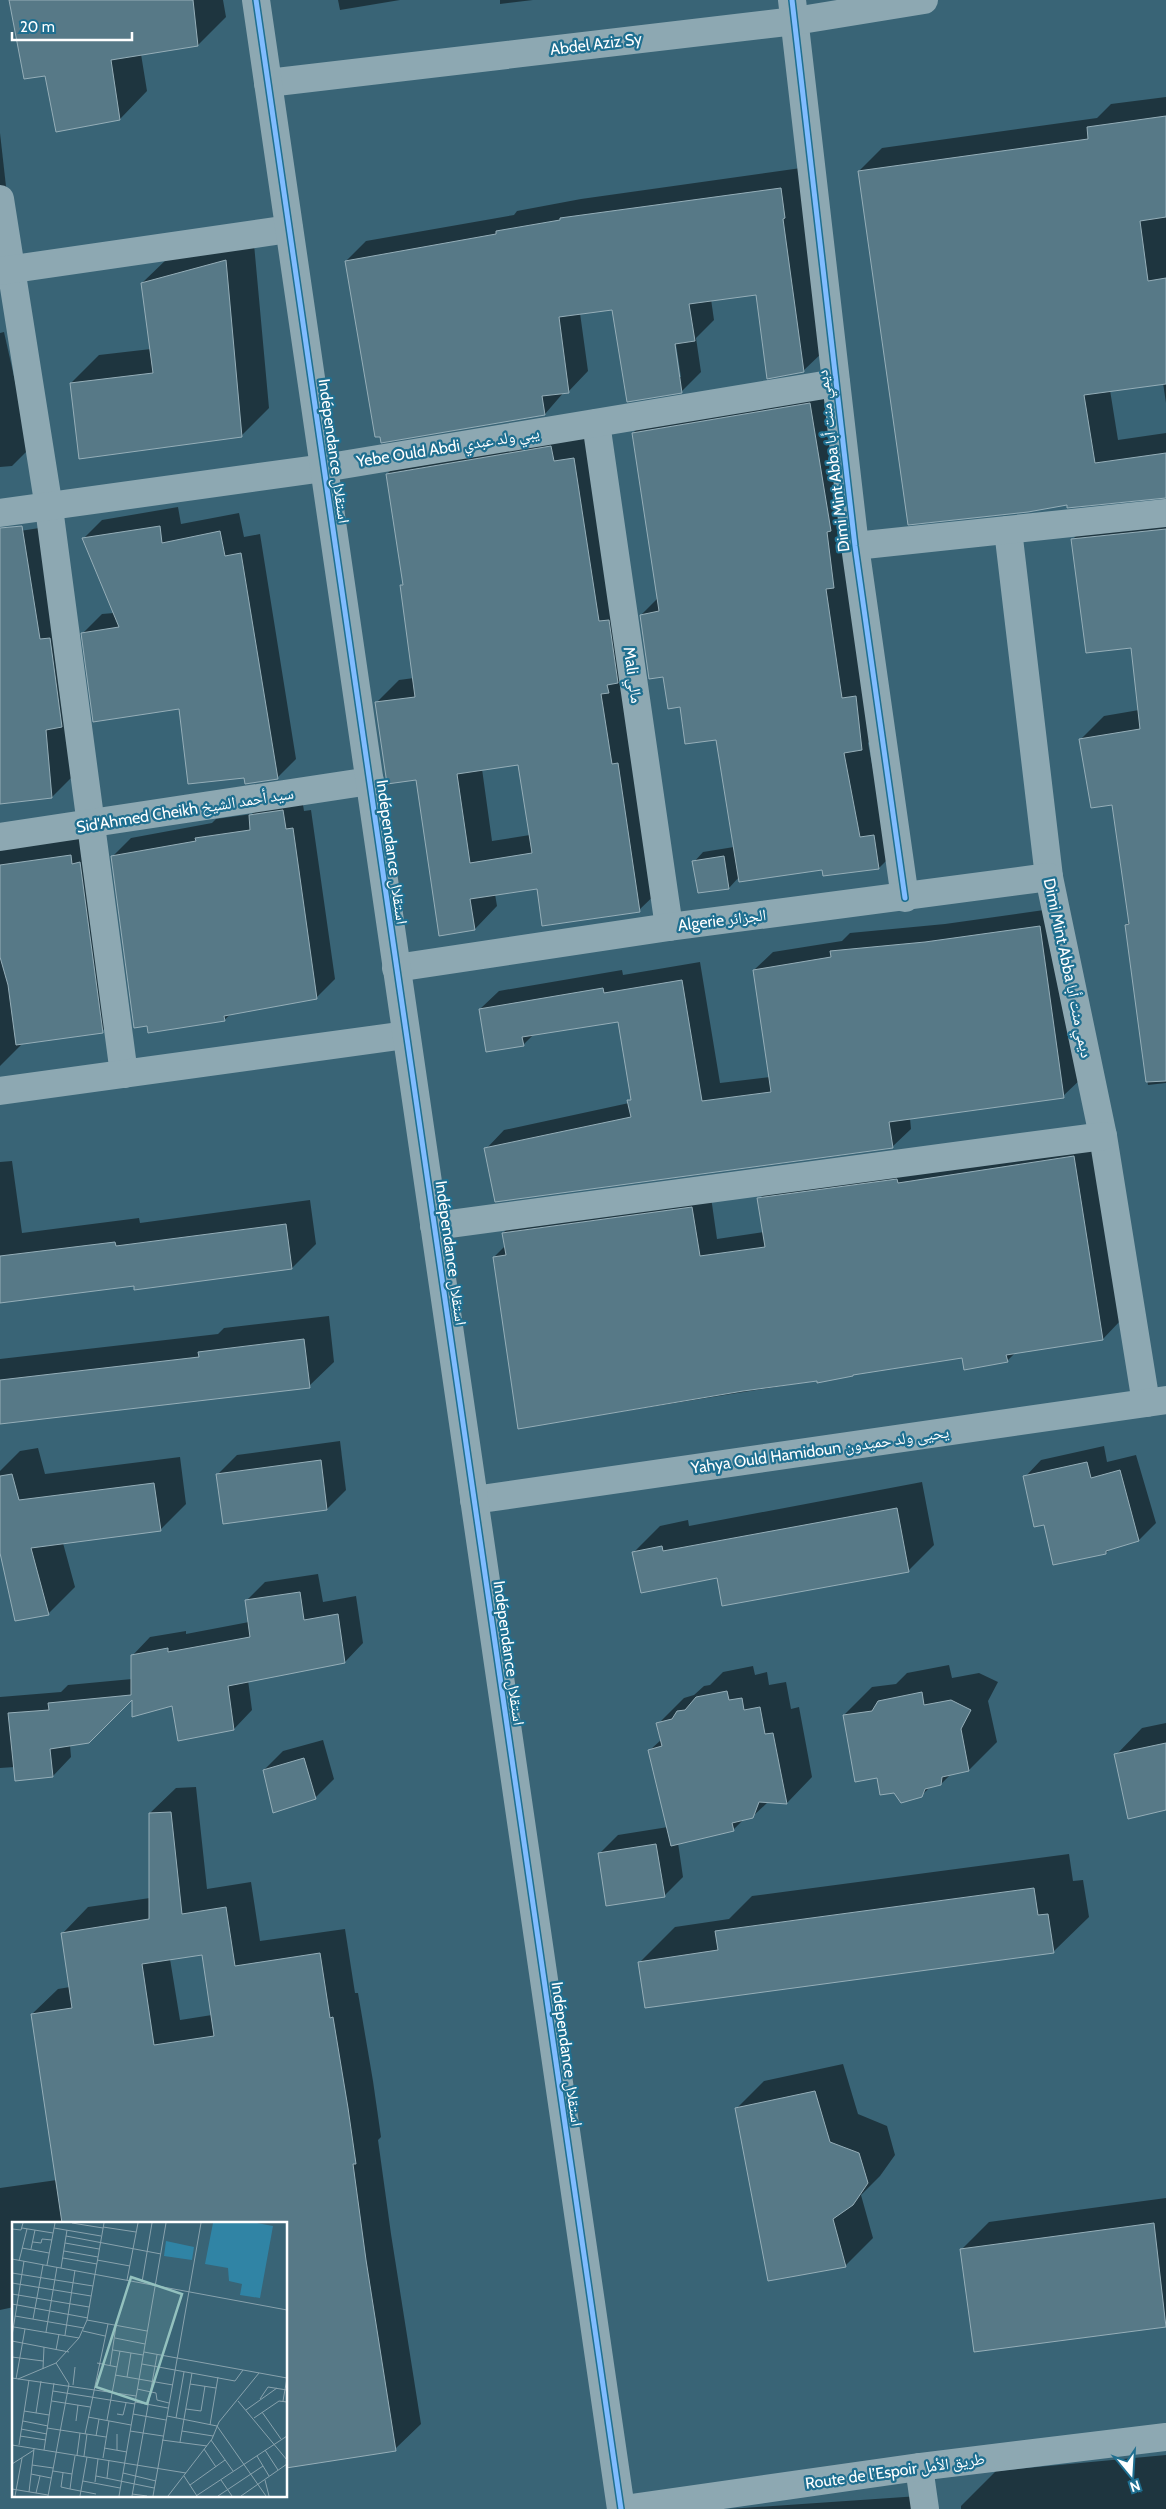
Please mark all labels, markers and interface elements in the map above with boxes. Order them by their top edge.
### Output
scale bar [12,10,132,42]
text: 20 m [20,18,55,36]
street label: Abdel Aziz Sy [549,29,643,59]
street label: Dimi Mint Abba ديمي منت أبا [812,369,857,553]
street label: Indépendance استقلال [313,377,354,525]
street label: Yebe Ould Abdi يبي ولد عبدي [354,423,541,474]
street label: Mali مالي [617,645,646,705]
street label: Indépendance استقلال [371,778,412,926]
street label: Sid'Ahmed Cheikh سيد أحمد الشيخ [75,783,295,838]
street label: Dimi Mint Abba ديمي منت أبا [1037,876,1096,1060]
street label: Algerie الجزائر [677,905,767,935]
street label: Indépendance استقلال [430,1179,471,1327]
street label: Yahya Ould Hamidoun يحيى ولد حميدون [689,1422,950,1479]
street label: Indépendance استقلال [488,1579,529,1727]
street label: Indépendance استقلال [546,1980,587,2128]
inset map [12,2222,288,2496]
street label: Route de l’Espoir طريق الأمل [804,2449,986,2494]
north arrow [1106,2449,1156,2499]
text: N [1128,2476,1143,2496]

